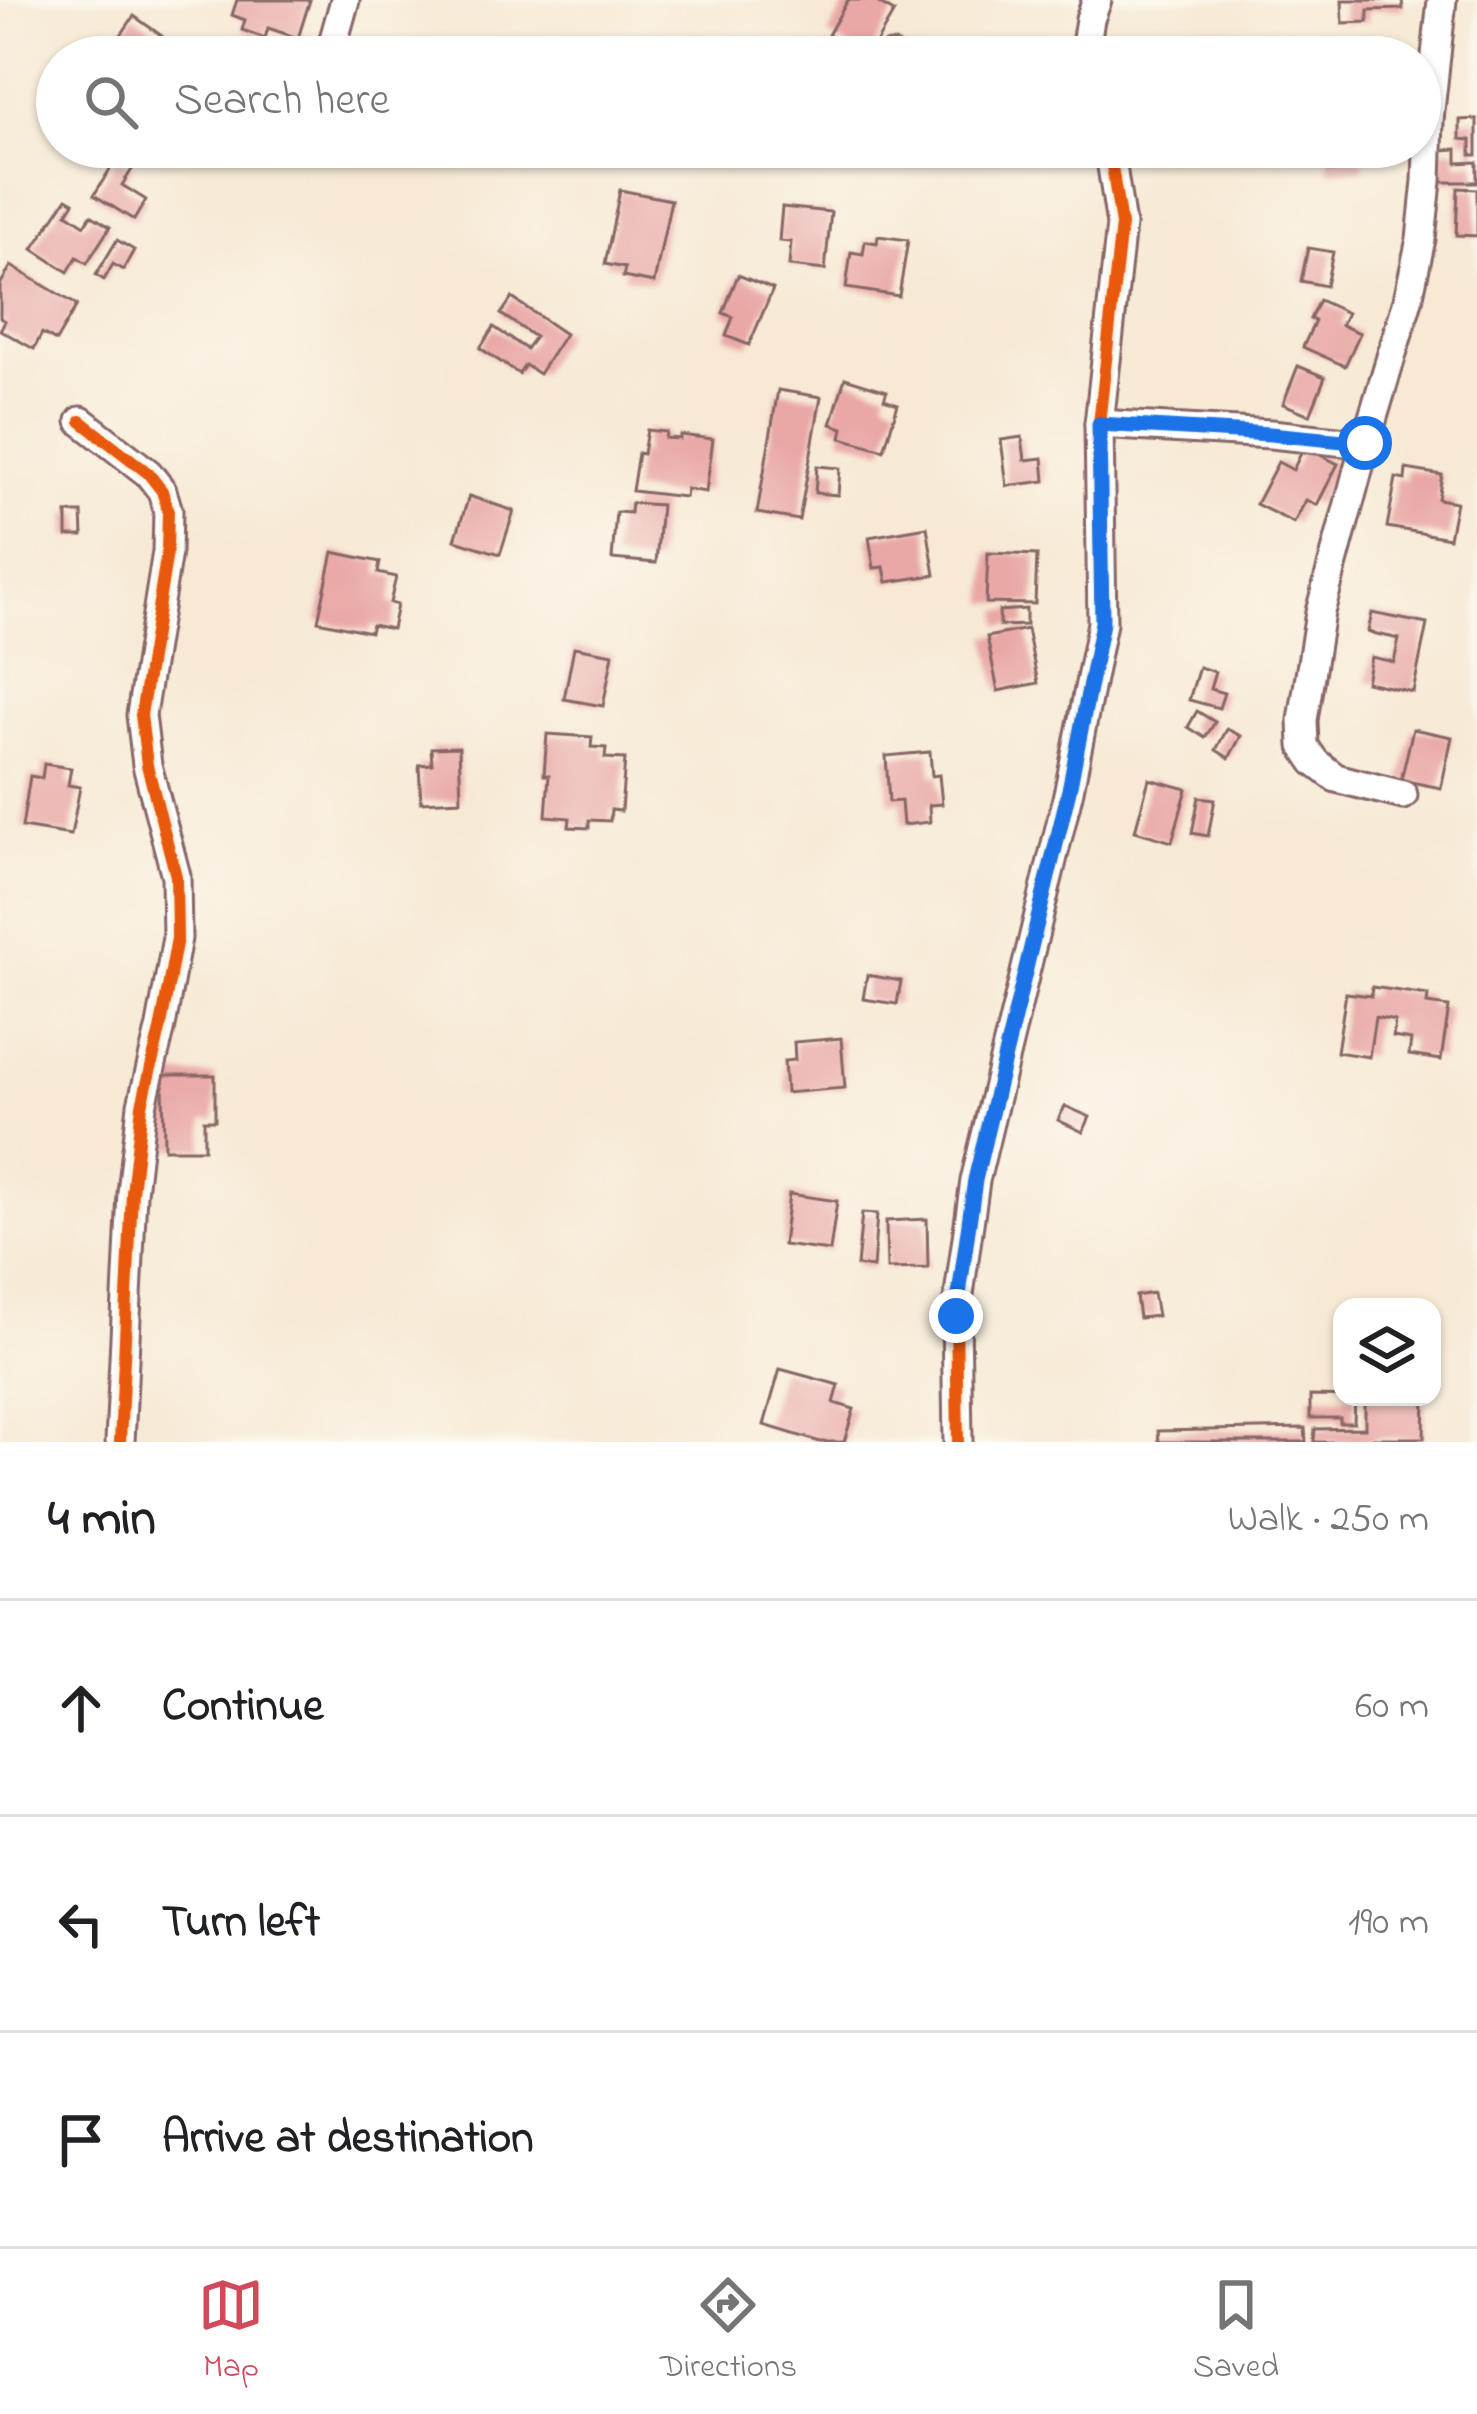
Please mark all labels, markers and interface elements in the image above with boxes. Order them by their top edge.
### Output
search box [36,36,1441,168]
icon: search [78,69,144,135]
text: Search here [174,69,390,135]
route start [1338,416,1392,470]
route end [929,1289,983,1343]
map controls [1333,1298,1441,1406]
button: layers [1333,1298,1441,1406]
text: 4 min [48,1483,156,1558]
text: Walk · 250 m [1228,1492,1429,1549]
icon: ahead [48,1675,114,1741]
text: Continue [162,1675,323,1741]
text: 60 m [1355,1679,1429,1736]
icon: left [48,1891,114,1957]
text: Turn left [162,1891,320,1957]
text: 190 m [1348,1895,1429,1952]
icon: arrive [48,2107,114,2173]
text: Arrive at destination [162,2107,533,2173]
tab: Map [198,2272,264,2392]
tab: Directions [660,2272,797,2392]
tab: Saved [1193,2272,1279,2392]

